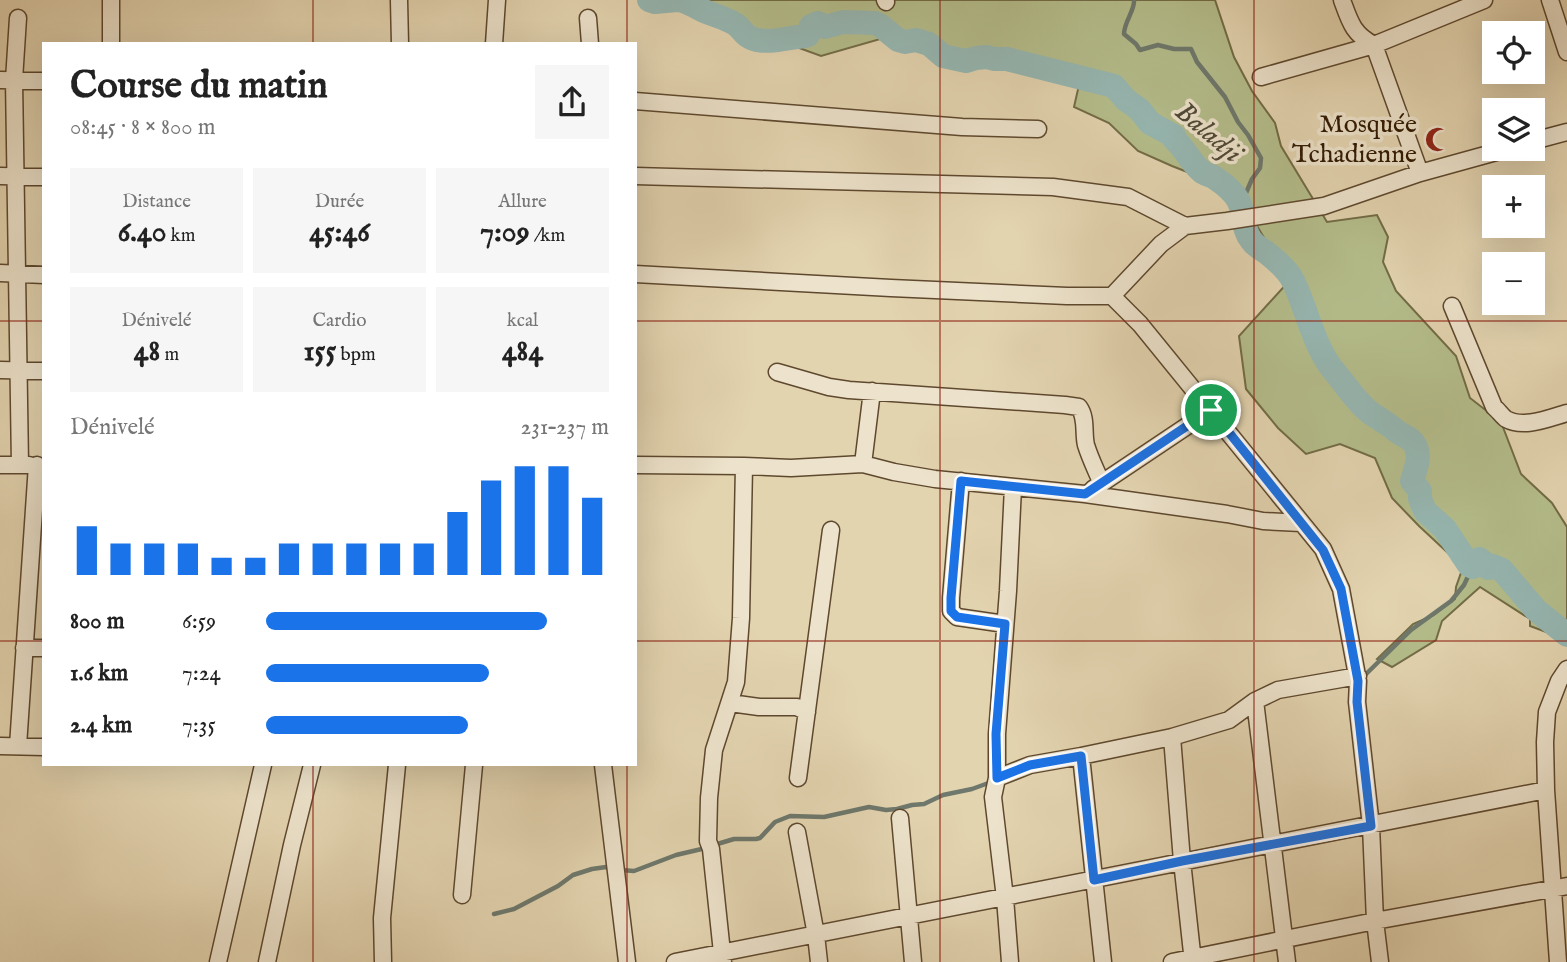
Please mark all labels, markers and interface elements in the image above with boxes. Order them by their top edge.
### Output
map controls [1482,21,1545,315]
button: locate [1482,21,1545,84]
text: Course du matin [70,63,328,111]
button: share [535,65,609,139]
water label: Baladji [1167,95,1250,172]
button: layers [1482,98,1545,161]
place label: Mosquée Tchadienne [1292,108,1417,171]
text: 08:45 · 8 × 800 m [70,113,215,142]
mosque icon: Mosquée Tchadienne [1423,125,1451,153]
button: + [1482,175,1545,238]
text: Distance [122,190,191,214]
text: Durée [315,190,364,214]
text: Allure [498,190,547,214]
text: 6.40 [118,214,166,252]
text: 45:46 [309,214,370,252]
text: 7:09 [480,214,530,252]
text: km [166,224,195,248]
text: /km [530,224,565,248]
button: − [1482,252,1545,315]
text: Dénivelé [122,309,191,333]
text: Cardio [312,309,367,333]
text: kcal [507,309,538,333]
text: 48 [134,333,160,371]
text: 155 [303,333,336,371]
text: 484 [502,333,543,371]
text: m [160,343,179,367]
text: bpm [336,343,376,367]
pin [1181,380,1241,440]
icon: arrive [1192,391,1230,429]
text: Dénivelé [70,413,155,442]
text: 231–237 m [520,413,609,442]
text: 800 m [70,607,124,636]
text: 6:59 [182,607,216,636]
text: 1.6 km [70,659,128,688]
text: 7:24 [182,659,221,688]
text: 2.4 km [70,711,132,740]
text: 7:35 [182,711,216,740]

